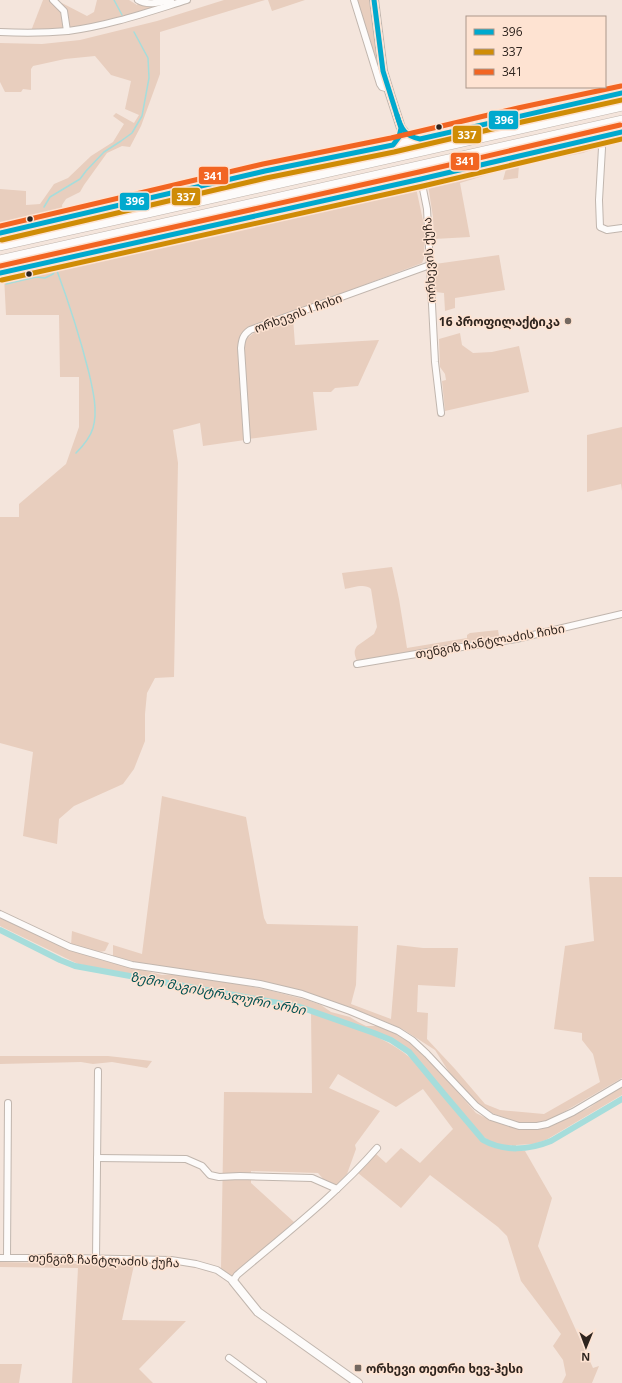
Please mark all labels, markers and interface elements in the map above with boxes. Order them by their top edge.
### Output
legend [466,16,606,88]
text: 396 [502,23,523,40]
text: 337 [502,43,523,60]
text: 341 [502,63,523,80]
line badge: 396 [488,110,519,130]
text: 396 [495,112,513,127]
unlabelled marker [434,122,444,132]
line badge: 337 [452,125,482,144]
text: 337 [458,127,476,142]
line badge: 341 [450,152,480,171]
text: 341 [456,153,474,168]
line badge: 341 [198,166,229,185]
text: 341 [204,168,222,183]
line badge: 337 [171,187,201,206]
text: 337 [177,189,195,204]
line badge: 396 [119,192,150,211]
text: 396 [126,193,144,208]
unlabelled marker [25,214,35,224]
street label: ორხევის ქუჩა [418,217,440,303]
unlabelled marker [24,269,34,279]
street label: ორხევის I ჩიხი [252,289,344,337]
place label: 16 პროფილაქტიკა [439,313,560,330]
marker: 16 პროფილაქტიკა [563,316,573,326]
street label: თენგიზ ჩანტლაძის ჩიხი [414,619,566,662]
water label: ზემო მაგისტრალური არხი [129,967,308,1019]
street label: თენგიზ ჩანტლაძის ქუჩა [28,1249,180,1271]
north arrow [566,1327,606,1367]
text: N [581,1350,590,1365]
place label: ორხევი თეთრი ხევ-ჰესი [366,1360,523,1377]
marker: ორხევი თეთრი ხევ-ჰესი [353,1363,363,1373]

